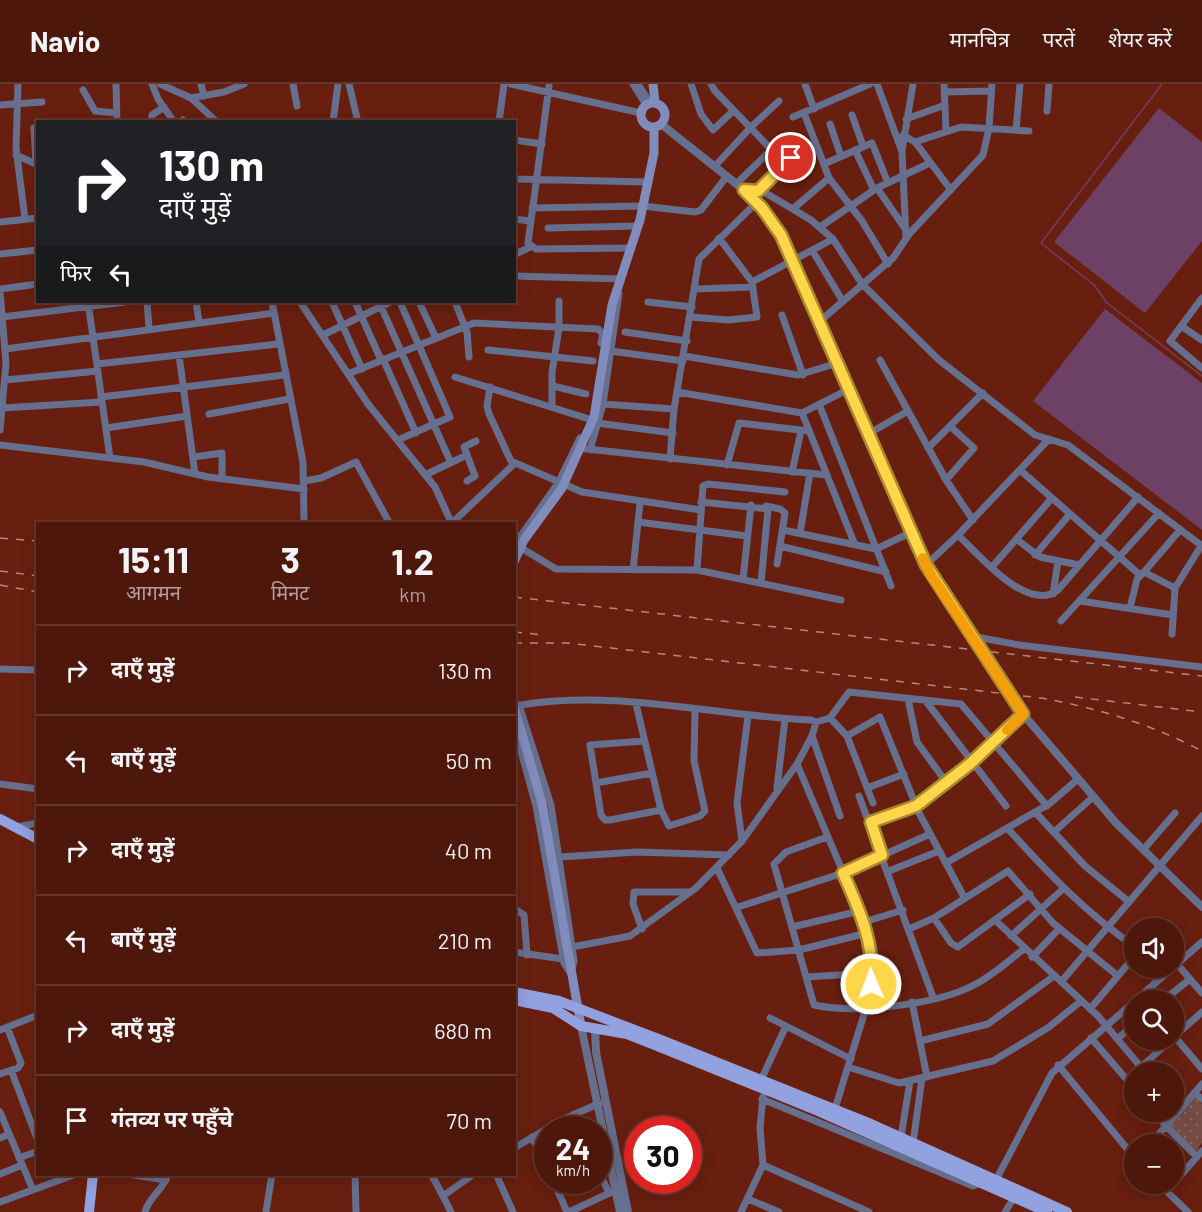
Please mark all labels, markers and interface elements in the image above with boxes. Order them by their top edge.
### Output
text: Navio [30,24,100,58]
text: मानचित्र [950,26,1010,51]
text: परतें [1043,26,1075,51]
text: शेयर करें [1108,26,1172,51]
pin [765,132,816,183]
text: 130 m [159,139,264,189]
icon: arrive [774,141,807,174]
icon: right [60,144,138,222]
text: दाएँ मुड़ें [159,190,231,222]
icon: left [104,258,137,291]
text: फिर [60,259,92,285]
text: 15:11 [118,537,189,580]
text: 3 [280,537,300,580]
text: 1.2 [391,539,434,582]
text: आगमन [126,580,181,604]
text: मिनट [271,580,309,604]
text: km [399,582,426,606]
icon: right [60,654,93,687]
text: दाएँ मुड़ें [111,655,174,681]
text: 130 m [438,657,492,683]
icon: left [60,744,93,777]
text: बाएँ मुड़ें [111,745,176,771]
text: 50 m [446,747,492,773]
icon: right [60,834,93,867]
text: दाएँ मुड़ें [111,835,174,861]
text: 40 m [445,837,492,863]
map controls [1124,918,1184,1194]
button: sound [1124,918,1184,978]
icon: left [60,924,93,957]
text: बाएँ मुड़ें [111,925,176,951]
text: 210 m [438,927,492,953]
position arrow [839,952,903,1016]
button: search [1124,990,1184,1050]
icon: right [60,1014,93,1047]
text: दाएँ मुड़ें [111,1015,174,1041]
text: 680 m [434,1017,492,1043]
button: + [1124,1062,1184,1122]
icon: arrive [60,1104,93,1137]
text: गंतव्य पर पहुँचे [111,1105,233,1131]
text: 70 m [447,1107,492,1133]
speed limit sign: 30 [624,1116,702,1194]
text: 24 [556,1130,590,1166]
button: − [1124,1134,1184,1194]
text: km/h [556,1161,590,1179]

